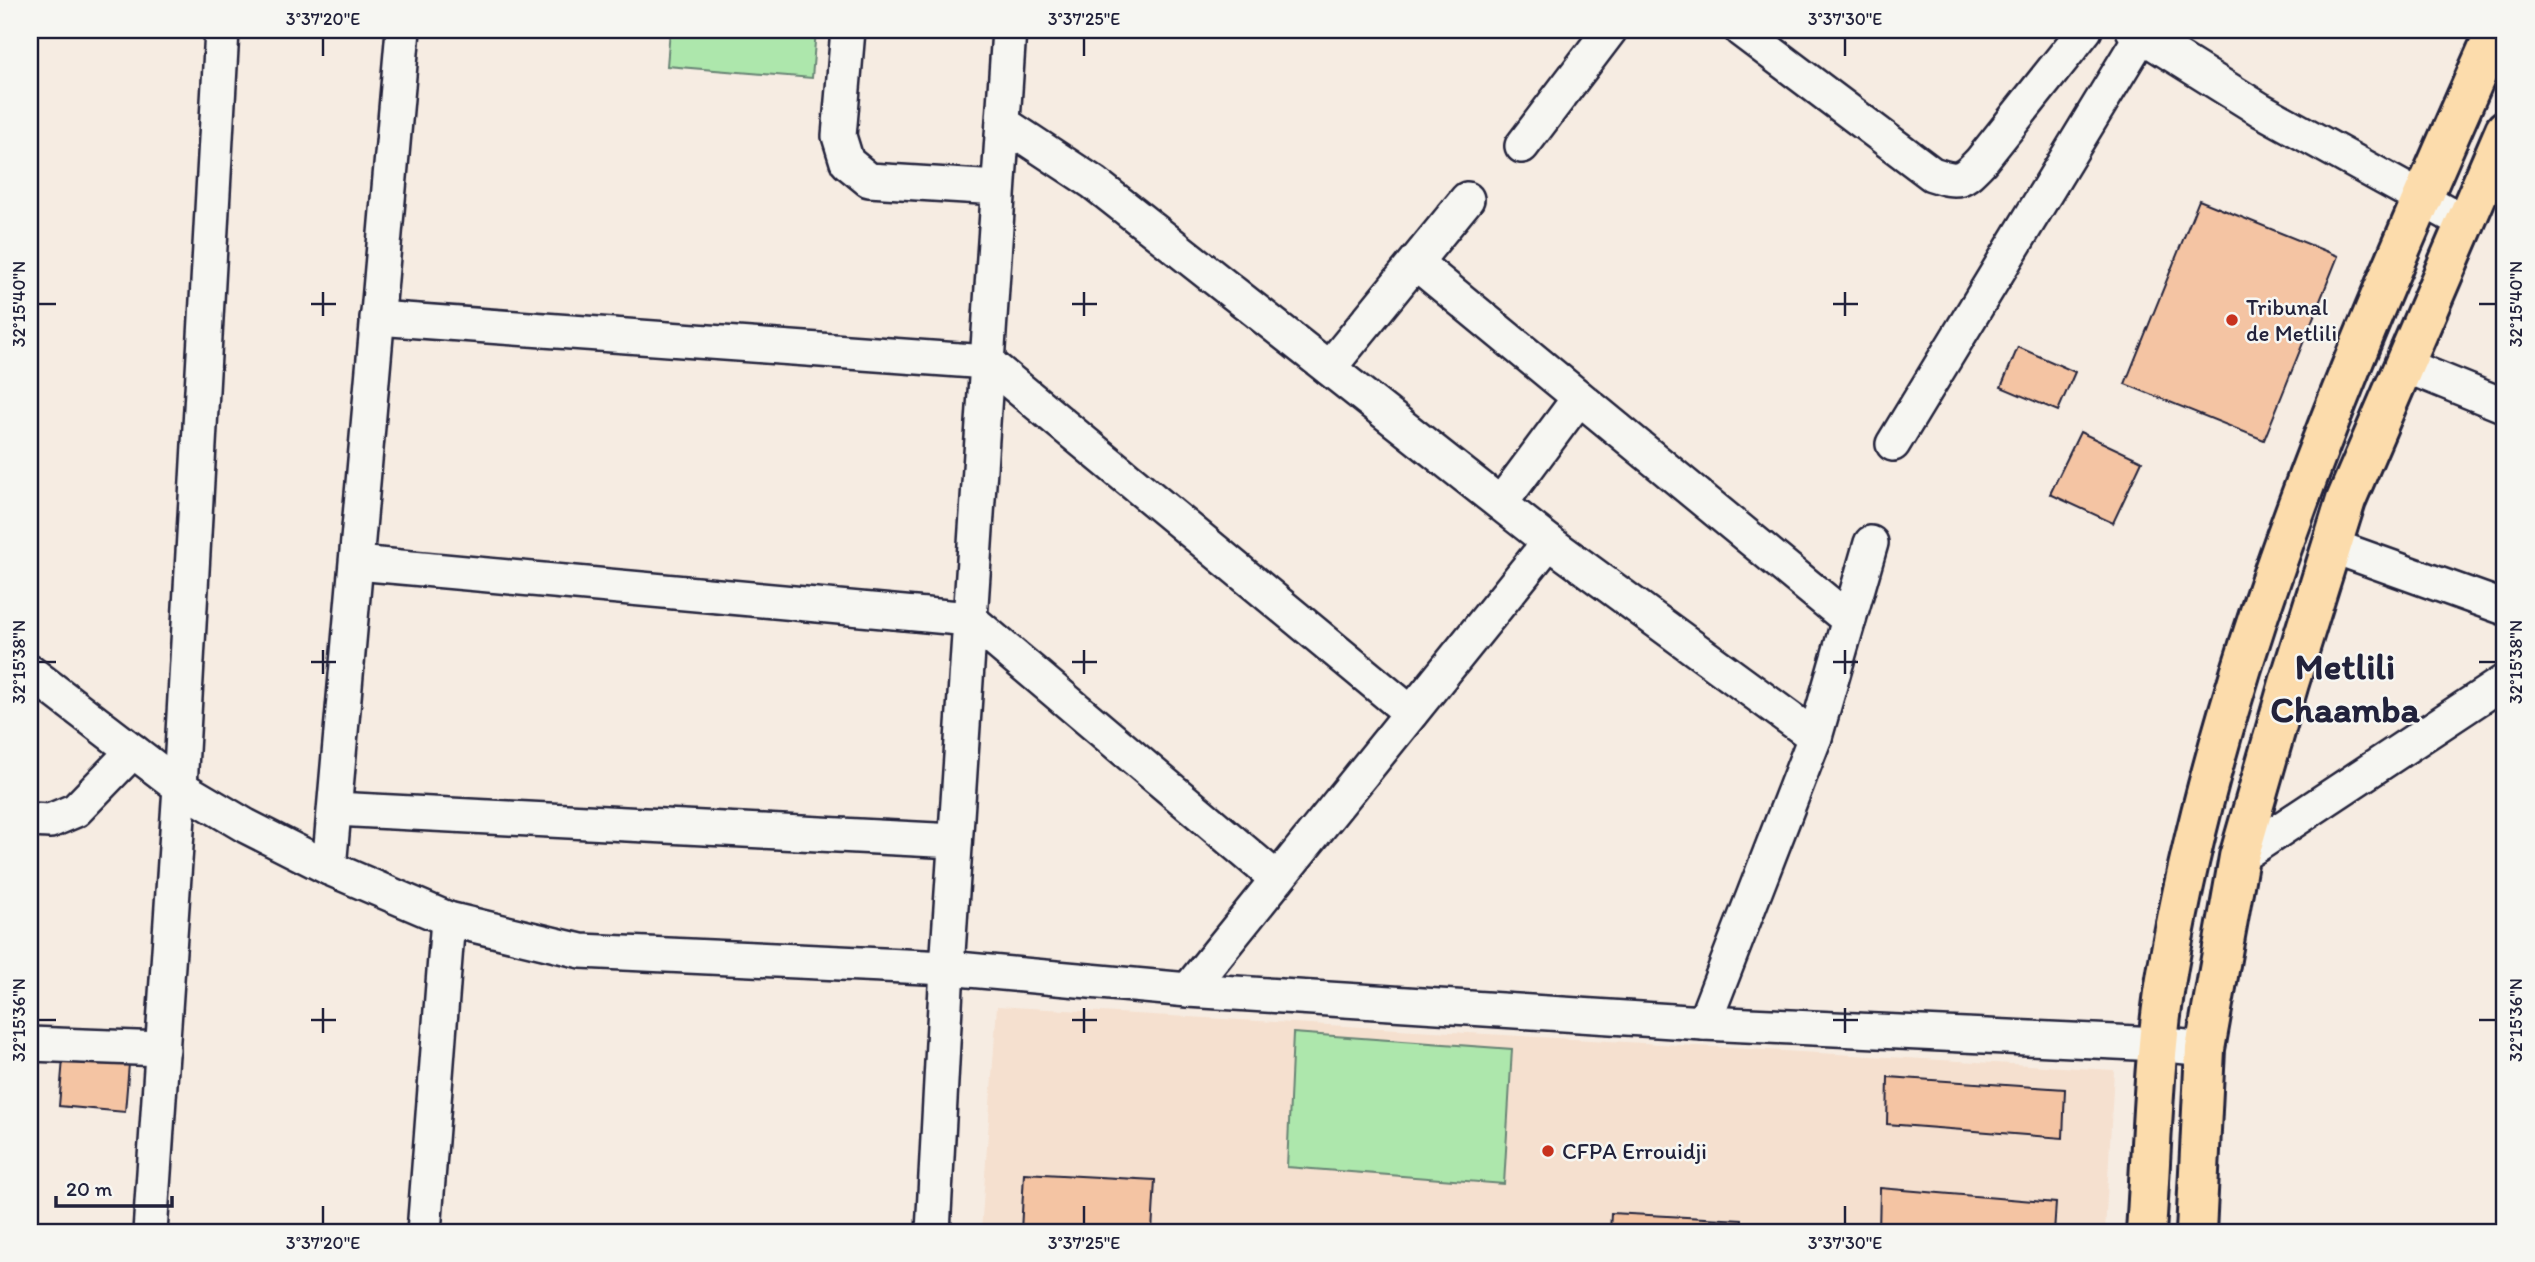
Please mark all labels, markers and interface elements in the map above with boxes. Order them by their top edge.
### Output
text: 3°37'20"E [286,8,360,30]
text: 3°37'25"E [1048,8,1120,30]
text: 3°37'30"E [1808,8,1882,30]
text: 32°15'40"N [8,261,30,347]
text: 32°15'40"N [2505,261,2527,347]
place label: Tribunal de Metlili [2246,293,2337,347]
marker: Tribunal de Metlili [2224,312,2240,328]
text: 32°15'38"N [8,620,30,704]
text: 32°15'38"N [2505,620,2527,704]
district label: Metlili Chaamba [2270,644,2421,731]
text: 32°15'36"N [8,978,30,1062]
text: 32°15'36"N [2505,978,2527,1062]
place label: CFPA Errouidji [1562,1137,1707,1165]
marker: CFPA Errouidji [1540,1143,1556,1159]
scale bar [56,1164,172,1208]
text: 20 m [66,1176,113,1201]
text: 3°37'20"E [286,1232,360,1254]
text: 3°37'25"E [1048,1232,1120,1254]
text: 3°37'30"E [1808,1232,1882,1254]

